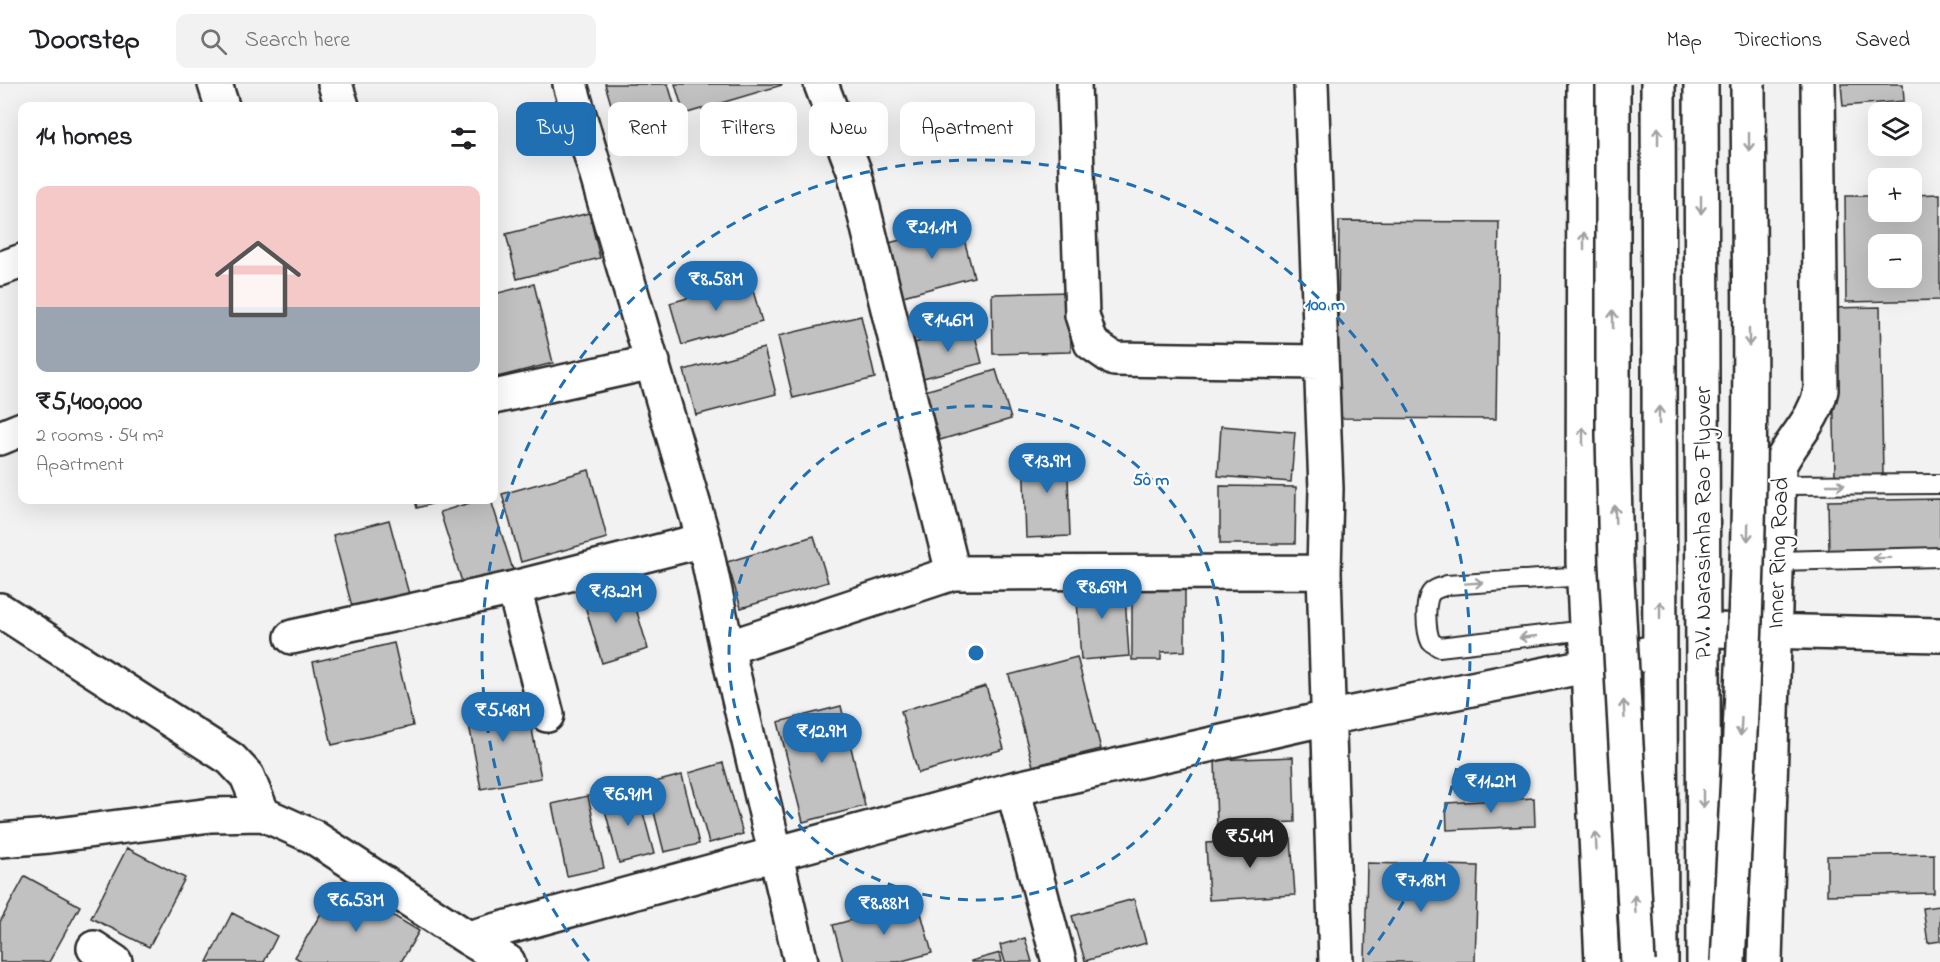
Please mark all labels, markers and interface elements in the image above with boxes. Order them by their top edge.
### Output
search box [176,14,596,68]
text: Doorstep [30,21,140,62]
icon: search [197,25,230,58]
text: Search here [245,25,350,57]
text: Map [1666,26,1702,56]
text: Directions [1735,26,1822,56]
text: Saved [1855,26,1910,56]
chip: Buy [516,102,596,156]
chip: Rent [608,102,688,156]
chip: Filters [700,102,797,156]
chip: New [809,102,888,156]
chip: Apartment [900,102,1035,156]
map controls [1868,102,1922,288]
button: layers [1868,102,1922,156]
text: 14 homes [36,119,132,157]
icon: filters [447,122,480,155]
one-way arrow [1652,126,1664,146]
one-way arrow [1743,132,1755,152]
button: + [1868,168,1922,222]
one-way arrow [1695,195,1707,215]
pin: ₹21.1M [883,209,981,260]
text: ₹21.1M [907,214,957,243]
icon: home [204,225,312,333]
one-way arrow [1578,231,1590,251]
button: − [1868,234,1922,288]
pin: ₹8.58M [667,261,765,312]
text: ₹8.58M [689,266,743,295]
text: 100 m [1305,293,1345,319]
pin: ₹14.6M [899,302,997,353]
text: ₹14.6M [922,307,974,336]
one-way arrow [1607,310,1619,330]
one-way arrow [1743,327,1755,347]
text: ₹5,400,000 [36,384,142,422]
street label: P.V. Narasimha Rao Flyover [1687,386,1723,660]
one-way arrow [1653,405,1665,425]
text: 2 rooms · 54 m² [36,422,164,451]
one-way arrow [1577,426,1589,446]
pin: ₹13.9M [998,443,1096,494]
text: ₹13.9M [1023,448,1071,477]
text: Apartment [36,451,124,480]
text: 50 m [1133,468,1169,494]
street label: Inner Ring Road [1759,476,1800,630]
one-way arrow [1826,479,1846,491]
one-way arrow [1609,505,1621,525]
one-way arrow [1742,522,1753,542]
one-way arrow [1872,553,1892,564]
pin: ₹8.69M [1053,569,1151,620]
pin: ₹13.2M [567,573,665,624]
text: ₹8.69M [1077,574,1127,603]
one-way arrow [1464,577,1484,588]
text: ₹13.2M [590,578,642,607]
one-way arrow [1654,600,1666,620]
one-way arrow [1518,631,1538,642]
centre of rings [966,643,986,663]
pin: ₹5.48M [454,692,552,743]
text: ₹5.48M [475,697,531,726]
one-way arrow [1618,699,1629,719]
pin: ₹12.9M [773,713,871,764]
one-way arrow [1735,717,1746,737]
text: ₹12.9M [797,718,847,747]
pin: ₹11.2M [1442,763,1540,814]
text: ₹11.2M [1466,768,1516,797]
pin: ₹6.91M [579,776,677,827]
text: ₹6.91M [603,781,653,810]
one-way arrow [1697,789,1709,809]
pin: ₹5.4M [1208,818,1292,869]
text: ₹5.4M [1226,823,1274,852]
one-way arrow [1590,831,1601,851]
pin: ₹7.18M [1372,862,1470,913]
text: ₹7.18M [1396,867,1446,896]
pin: ₹6.53M [307,882,405,933]
pin: ₹8.88M [835,885,933,936]
text: ₹6.53M [328,887,384,916]
text: ₹8.88M [859,890,909,919]
one-way arrow [1629,894,1640,914]

